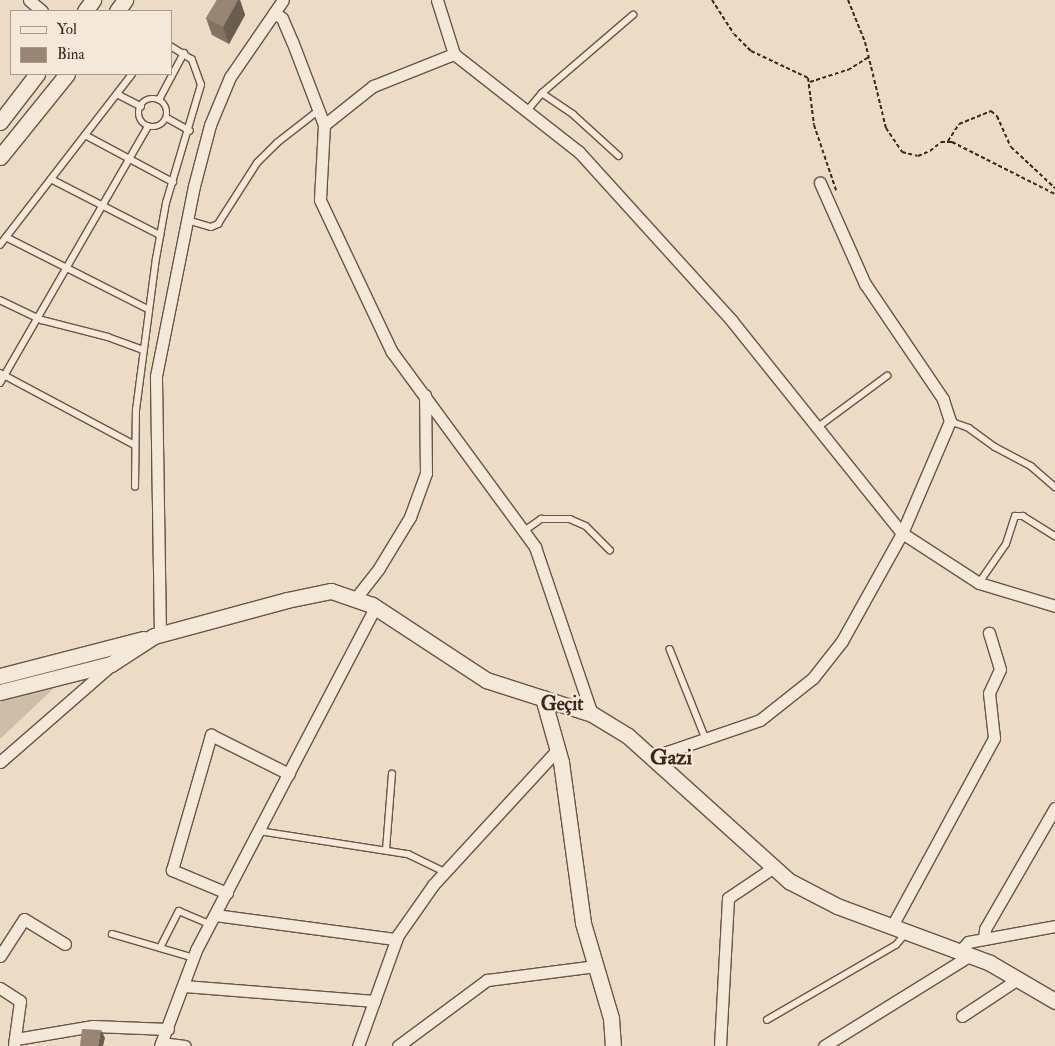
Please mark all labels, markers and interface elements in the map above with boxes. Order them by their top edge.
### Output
legend [10,10,172,75]
text: Yol [57,20,77,39]
text: Bina [57,45,85,64]
district label: Geçit [541,694,583,716]
district label: Gazi [650,745,692,771]

